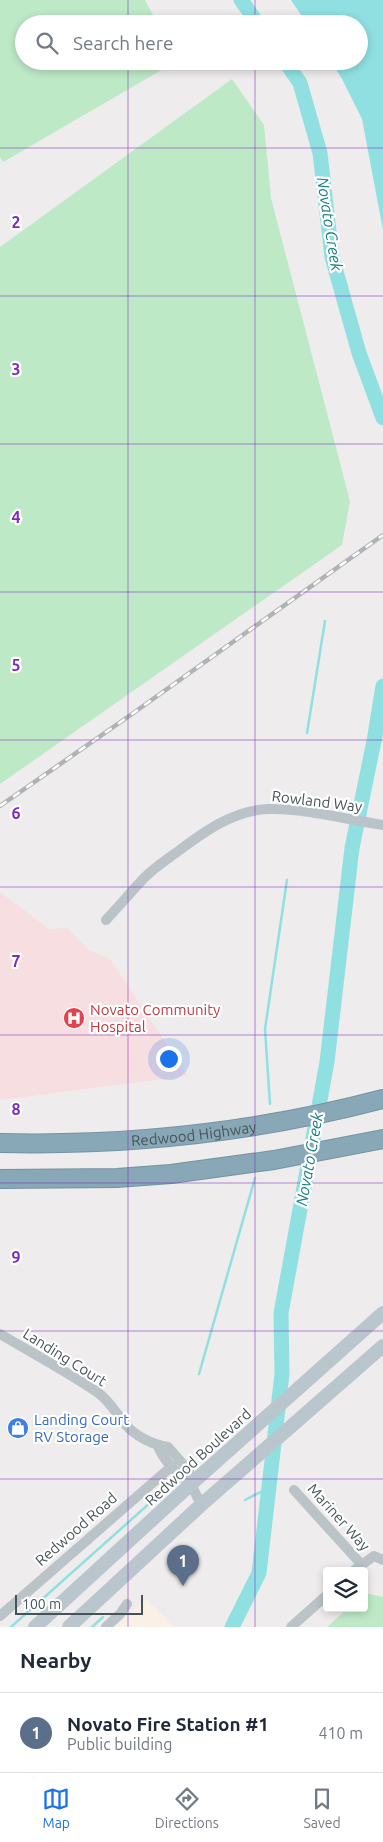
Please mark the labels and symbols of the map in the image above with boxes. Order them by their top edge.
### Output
water label: Novato Creek [314,176,346,273]
text: 2 [11,213,21,231]
text: 3 [11,360,21,378]
text: 4 [11,508,21,526]
text: 5 [11,656,21,674]
street label: Rowland Way [271,787,363,815]
text: 6 [11,804,21,822]
text: 7 [11,952,21,970]
place label: Novato Community Hospital [90,1001,220,1035]
hospital icon: Novato Community Hospital [62,1006,86,1030]
your location [156,1046,182,1072]
text: 8 [11,1100,21,1118]
water label: Novato Creek [292,1110,326,1207]
street label: Redwood Highway [130,1117,257,1149]
text: 9 [11,1248,21,1266]
street label: Landing Court [20,1325,110,1389]
street label: Redwood Boulevard [142,1405,254,1509]
place label: Landing Court RV Storage [34,1411,129,1445]
shop icon: Landing Court RV Storage [6,1416,30,1440]
street label: Mariner Way [304,1480,374,1554]
street label: Redwood Road [32,1489,120,1569]
pin: 1 [167,1545,199,1586]
scale bar [15,1592,142,1615]

